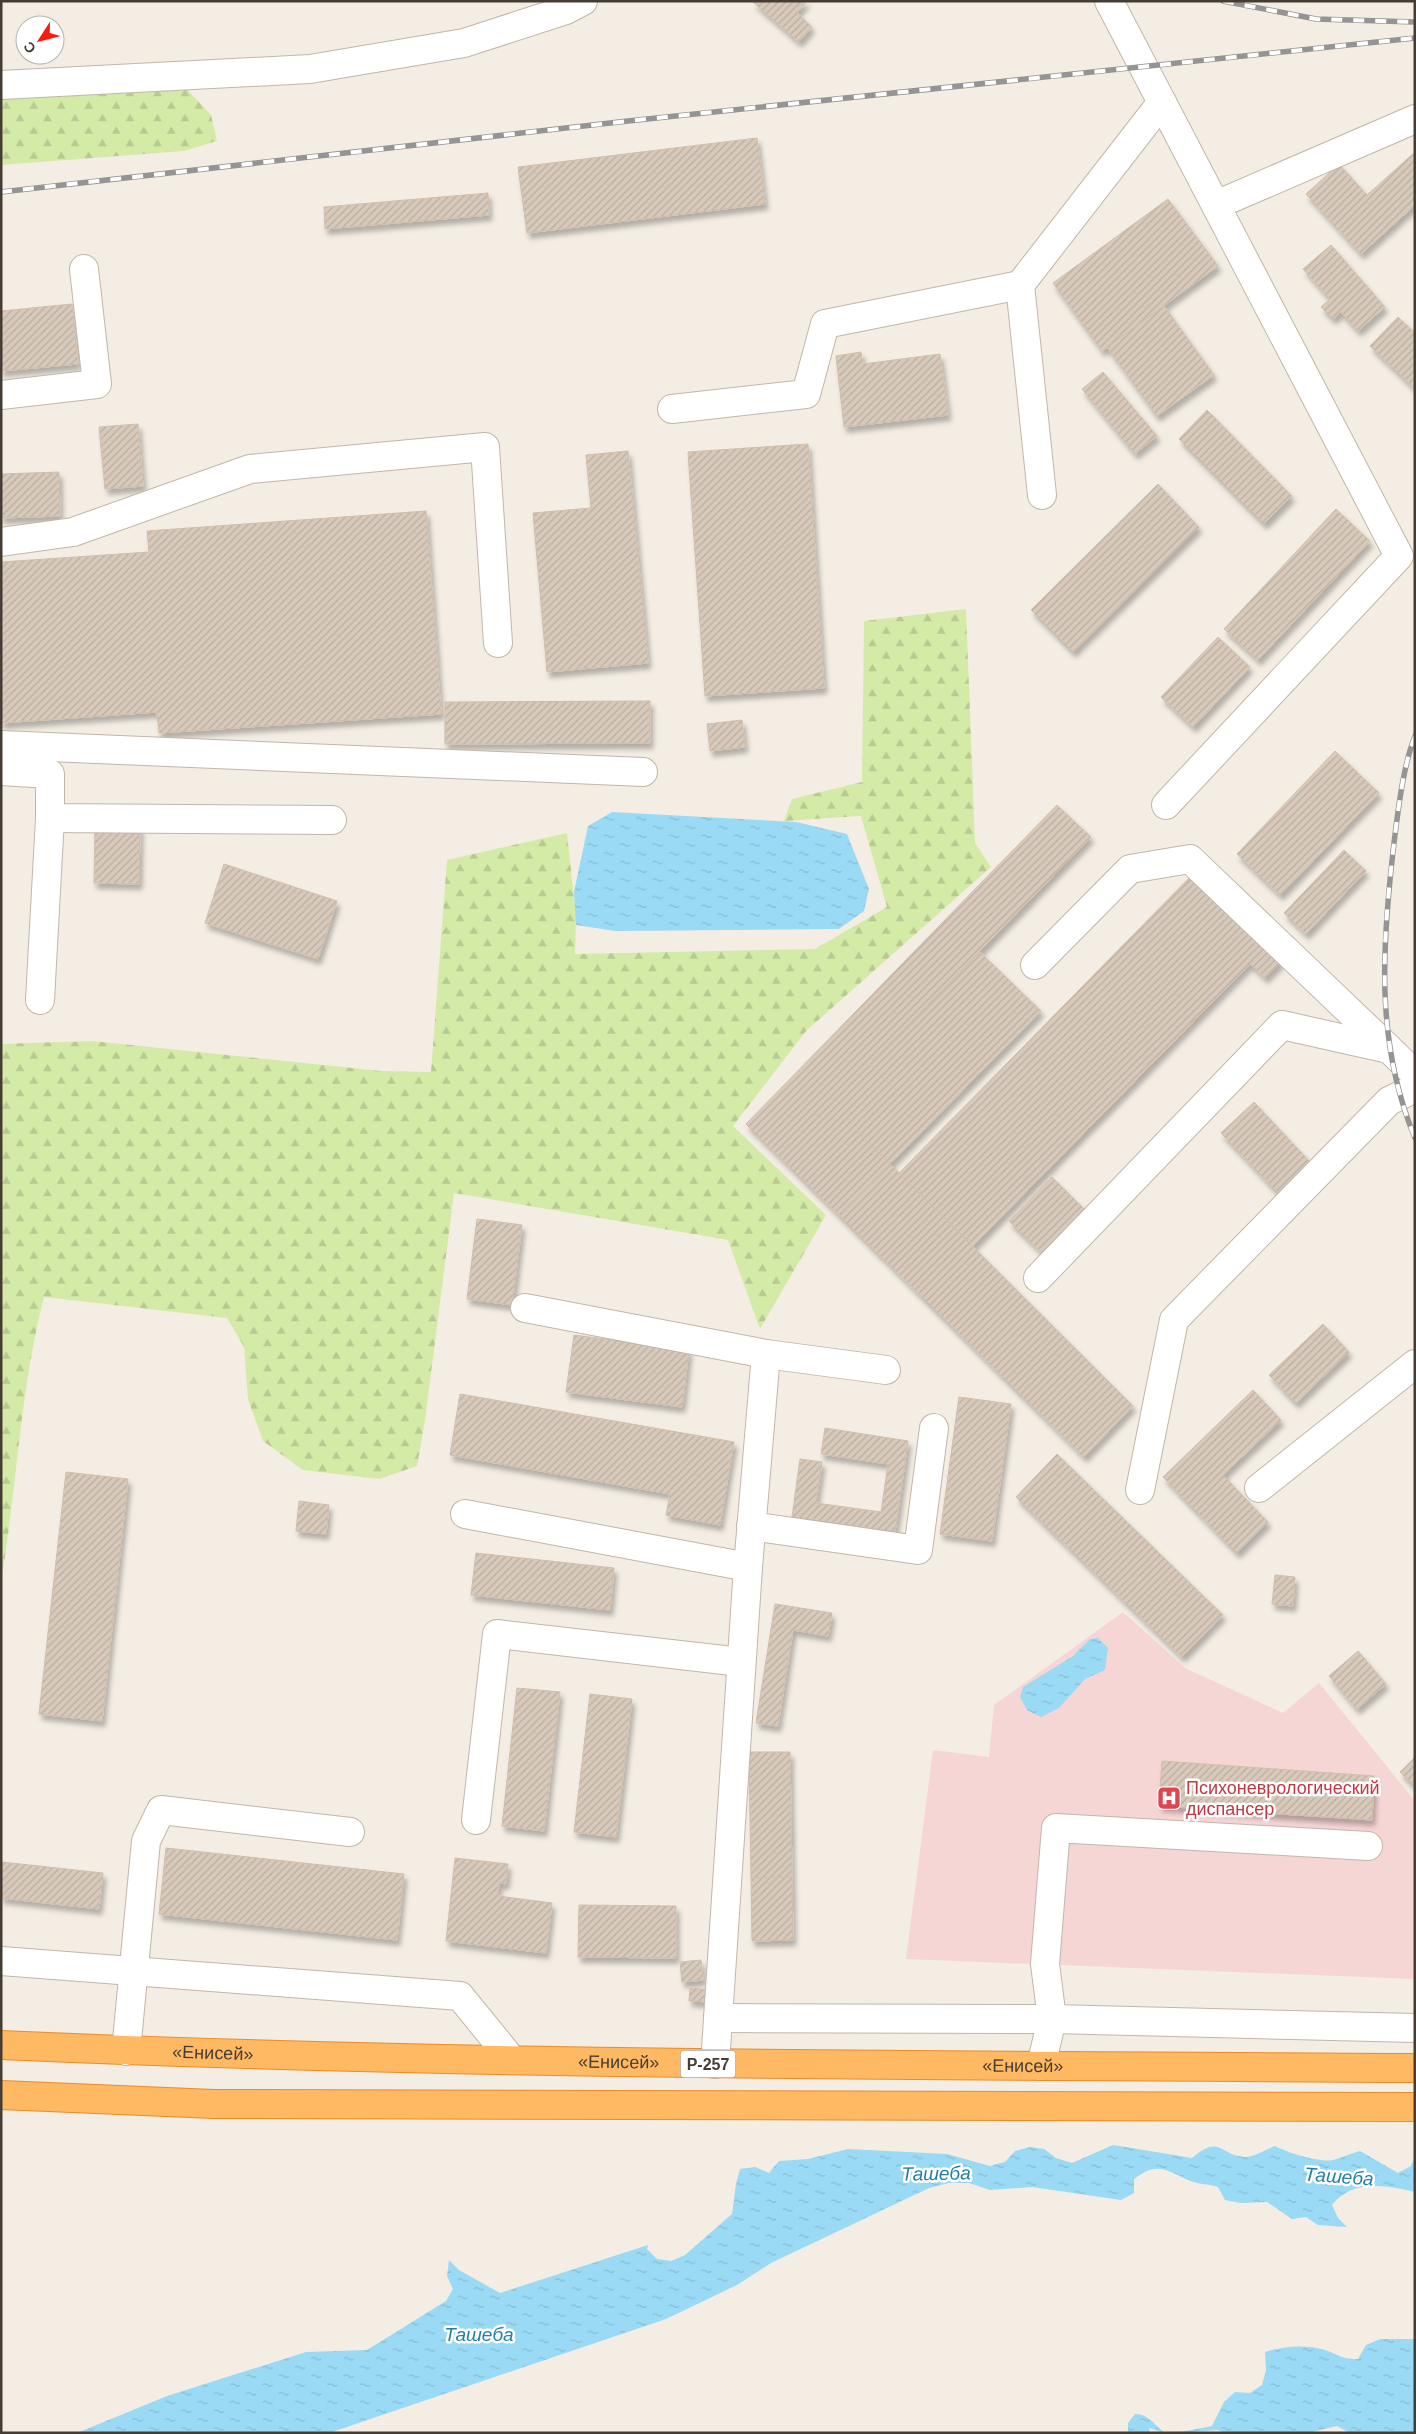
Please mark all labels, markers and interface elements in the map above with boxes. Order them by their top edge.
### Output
north arrow [15,15,65,65]
text: С [20,39,39,56]
place label: Психоневрологический диспансер [1186,1778,1380,1819]
hospital icon: Психоневрологический диспансер [1156,1785,1182,1811]
street label: «Енисей» [172,2042,254,2064]
road number: Р-257 [680,2050,736,2078]
street label: «Енисей» [578,2051,659,2073]
street label: «Енисей» [982,2056,1063,2076]
water label: Ташеба [901,2162,971,2185]
water label: Ташеба [1304,2164,1374,2189]
water label: Ташеба [444,2324,514,2345]

